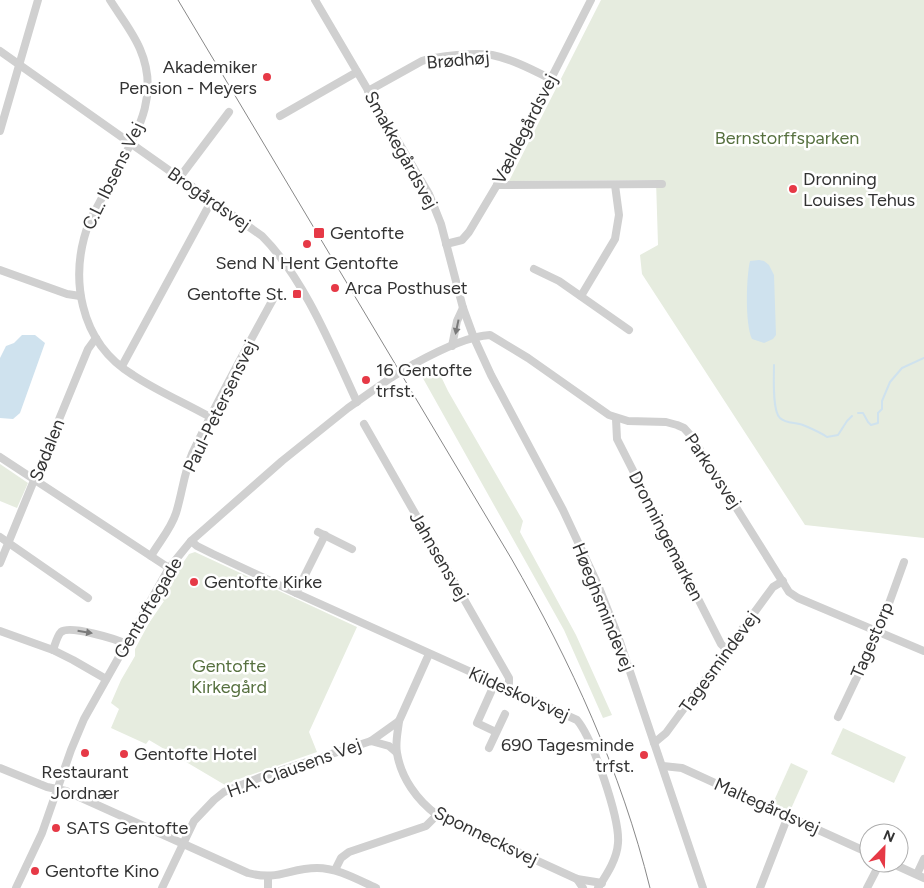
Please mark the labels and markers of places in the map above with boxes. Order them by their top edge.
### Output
place label: Akademiker Pension - Meyers [119,56,257,99]
marker: Akademiker Pension - Meyers [261,71,273,83]
place label: Dronning Louises Tehus [803,168,915,211]
marker: Dronning Louises Tehus [787,183,799,195]
place label: Gentofte [330,222,404,244]
marker: Gentofte [312,226,326,240]
marker: Send N Hent Gentofte [301,238,313,250]
place label: Send N Hent Gentofte [216,252,399,274]
place label: Arca Posthuset [345,277,468,299]
marker: Arca Posthuset [329,282,341,294]
place label: Gentofte St. [187,283,287,305]
marker: Gentofte St. [291,288,303,300]
place label: 16 Gentofte trfst. [376,359,472,402]
marker: 16 Gentofte trfst. [360,374,372,386]
place label: Gentofte Kirke [204,571,322,593]
marker: Gentofte Kirke [188,576,200,588]
place label: 690 Tagesminde trfst. [501,734,634,777]
place label: Gentofte Hotel [134,743,257,765]
marker: Restaurant Jordnær [79,747,91,759]
marker: Gentofte Hotel [118,748,130,760]
marker: 690 Tagesminde trfst. [638,749,650,761]
place label: Restaurant Jordnær [41,761,129,804]
place label: SATS Gentofte [66,817,189,839]
marker: SATS Gentofte [50,822,62,834]
place label: Gentofte Kino [45,860,159,882]
marker: Gentofte Kino [29,865,41,877]

